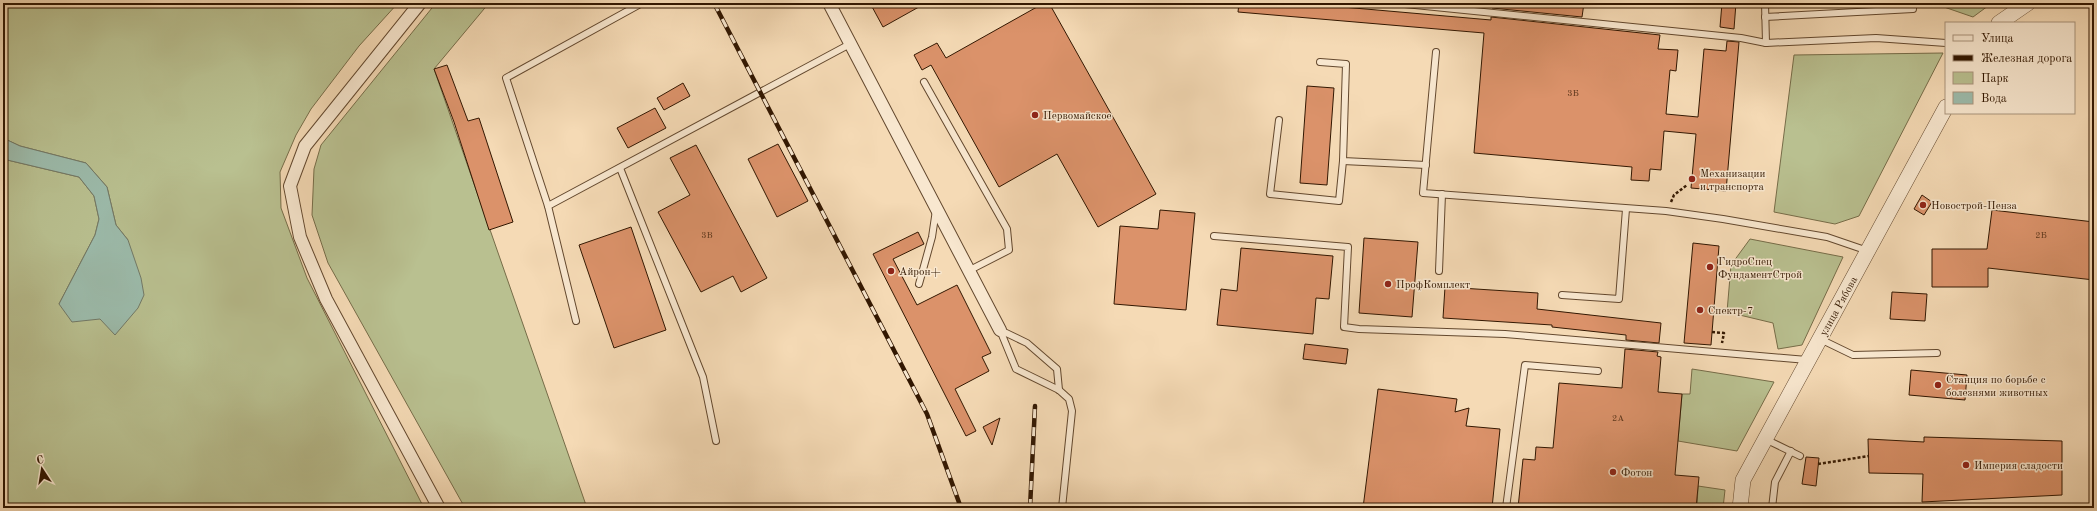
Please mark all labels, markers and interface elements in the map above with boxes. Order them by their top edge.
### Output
legend [1945,22,2075,114]
text: Улица [1981,33,2014,45]
text: Железная дорога [1981,53,2072,65]
text: Парк [1981,73,2009,85]
house number: 3Б [1567,89,1579,98]
text: Вода [1981,93,2007,105]
marker: Первомайское [1030,110,1040,120]
place label: Первомайское [1043,111,1112,122]
place label: Механизации и транспорта [1700,169,1766,193]
marker: Механизации и транспорта [1687,174,1697,184]
marker: Новострой-Пенза [1918,200,1928,210]
place label: Новострой-Пенза [1931,201,2018,212]
house number: 3В [701,231,713,240]
house number: 2Б [2035,231,2047,240]
place label: ГидроСпец ФундаментСтрой [1718,257,1802,281]
marker: ГидроСпец ФундаментСтрой [1705,262,1715,272]
marker: Айрон+ [886,266,896,276]
place label: Айрон+ [899,267,941,278]
street label: улица Рябова [1818,275,1860,338]
marker: ПрофКомплект [1383,279,1393,289]
place label: ПрофКомплект [1396,280,1470,291]
marker: Спектр-7 [1695,305,1705,315]
place label: Спектр-7 [1708,306,1753,317]
place label: Станция по борьбе с болезнями животных [1946,375,2048,399]
marker: Станция по борьбе с болезнями животных [1933,380,1943,390]
house number: 2А [1612,414,1624,423]
north arrow [22,449,62,489]
text: С [36,455,45,467]
marker: Империя сладости [1961,460,1971,470]
place label: Империя сладости [1974,461,2063,472]
marker: Фотон [1608,467,1618,477]
place label: Фотон [1621,468,1652,479]

